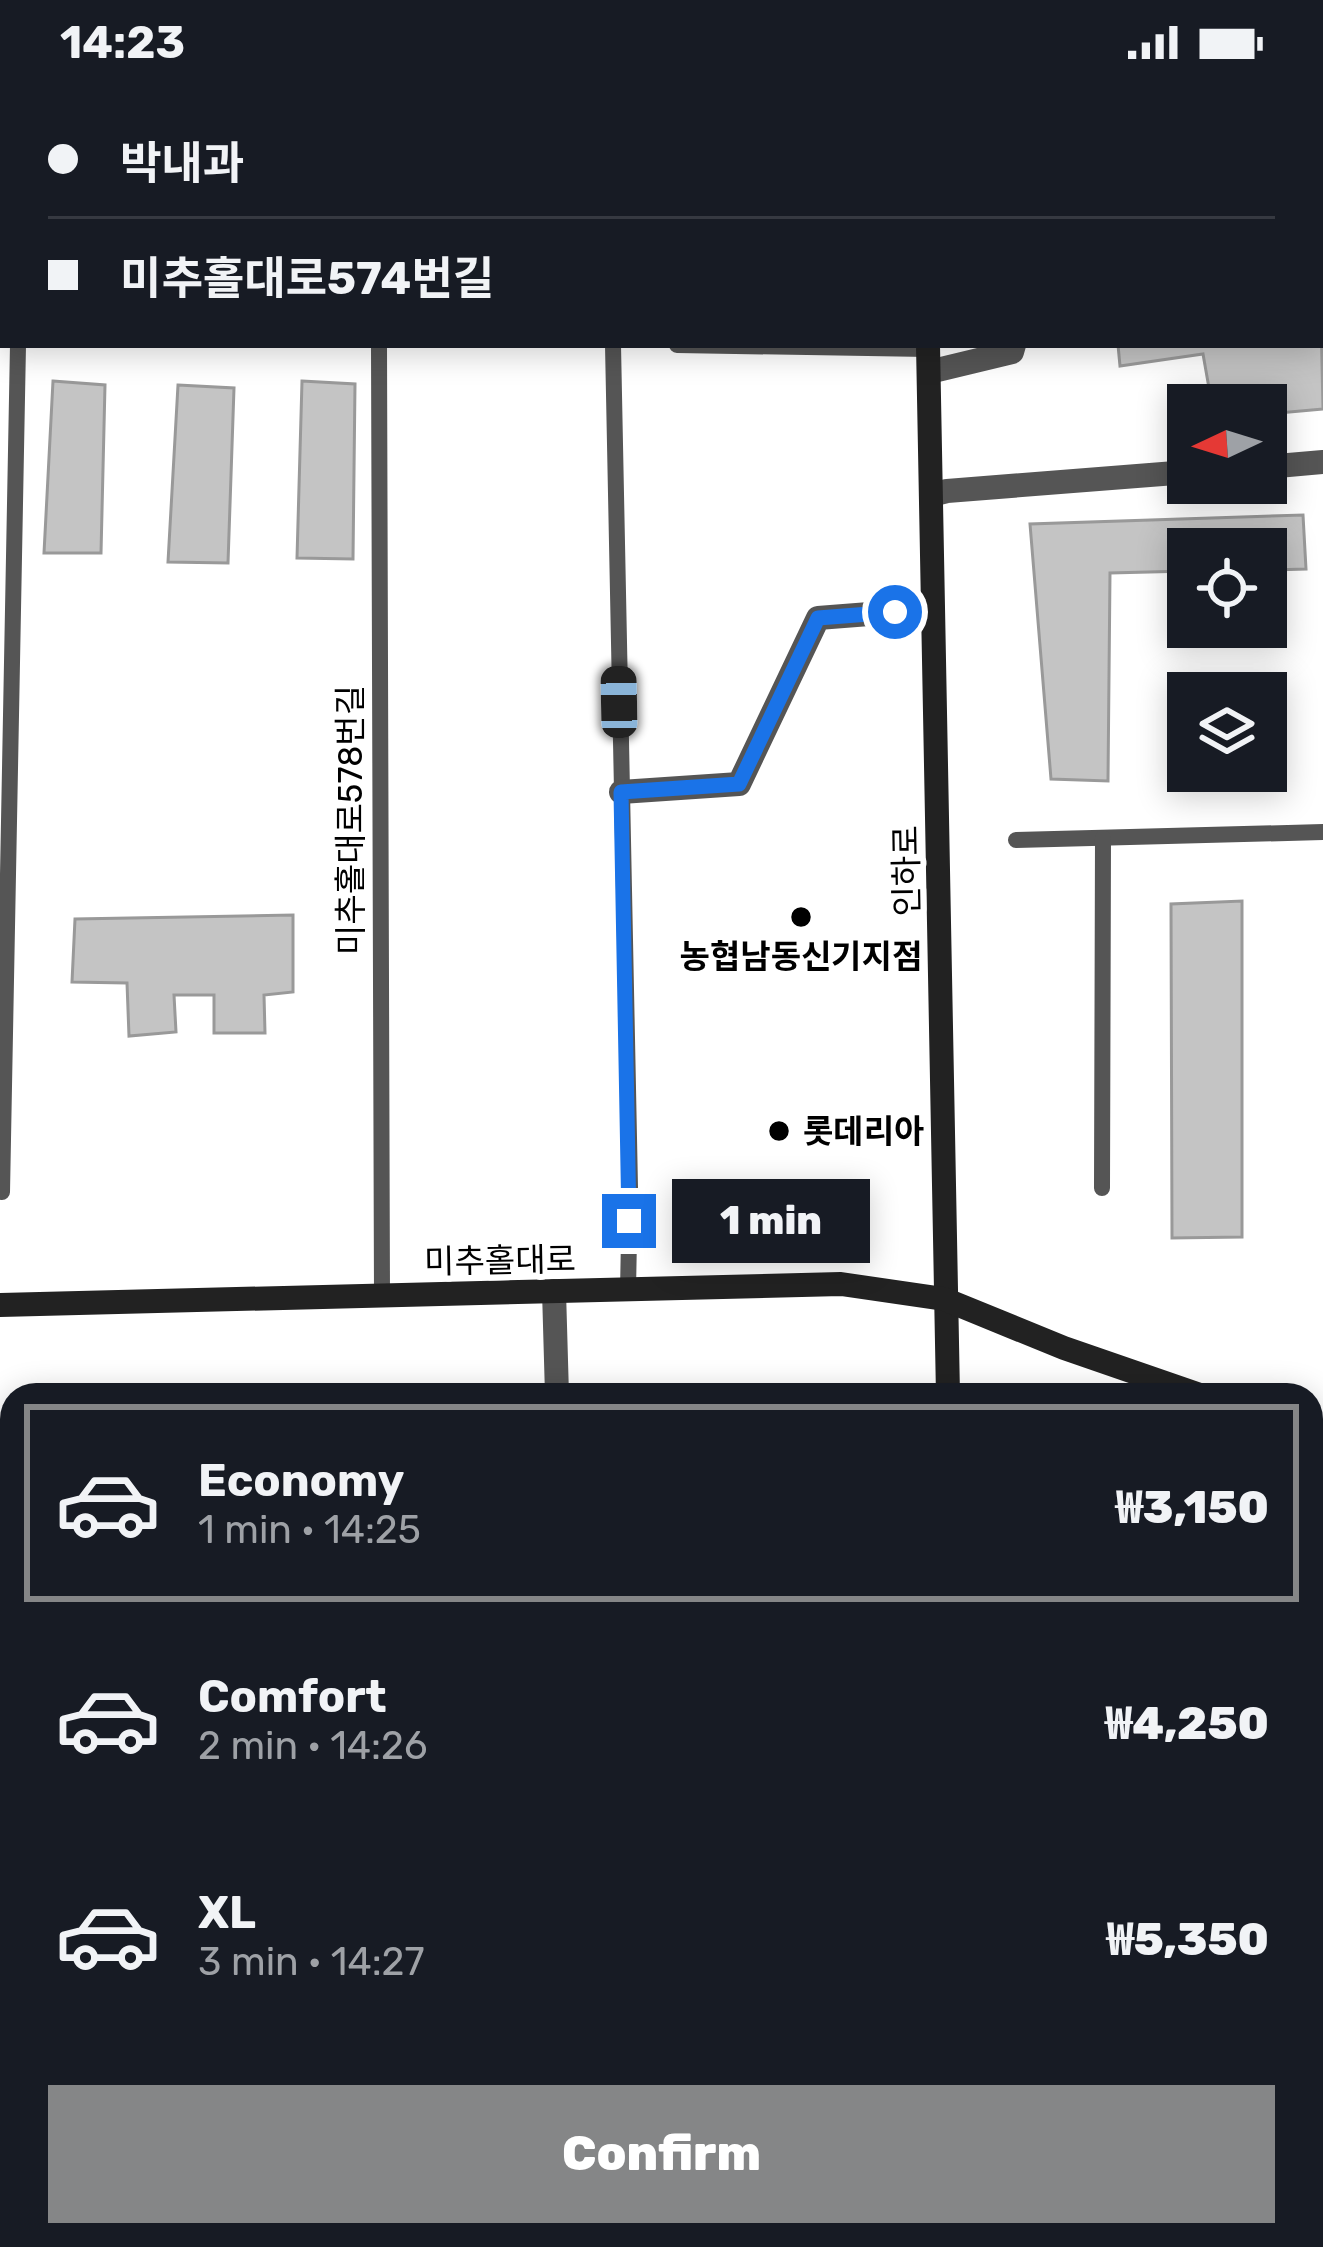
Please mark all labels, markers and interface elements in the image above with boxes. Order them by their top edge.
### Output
text: 14:23 [60,16,185,69]
text: 박내과 [120,137,244,190]
text: 미추홀대로574번길 [120,252,494,305]
north arrow [1167,384,1287,504]
map controls [1167,384,1287,792]
button: locate [1167,528,1287,648]
route start [868,585,922,639]
car [600,666,638,738]
button: layers [1167,672,1287,792]
street label: 미추홀대로578번길 [331,685,370,955]
street label: 인하로 [886,825,927,917]
marker: 농협남동신기지점 [788,904,814,930]
place label: 농협남동신기지점 [680,937,922,976]
place label: 롯데리아 [803,1112,924,1151]
marker: 롯데리아 [766,1118,792,1144]
callout: 1 min [671,1179,869,1263]
route end [602,1194,656,1248]
text: 1 min [720,1198,822,1244]
street label: 미추홀대로 [424,1240,576,1281]
icon: car [54,1449,162,1557]
text: Economy [198,1454,404,1507]
text: ₩3,150 [1116,1481,1269,1534]
text: 1 min · 14:25 [198,1507,421,1553]
icon: car [54,1665,162,1773]
text: Comfort [198,1670,387,1723]
text: ₩4,250 [1105,1697,1269,1750]
text: 2 min · 14:26 [198,1723,427,1769]
icon: car [54,1881,162,1989]
text: XL [198,1886,256,1939]
text: ₩5,350 [1107,1913,1269,1966]
text: 3 min · 14:27 [198,1939,425,1985]
button: Confirm [48,2085,1275,2223]

